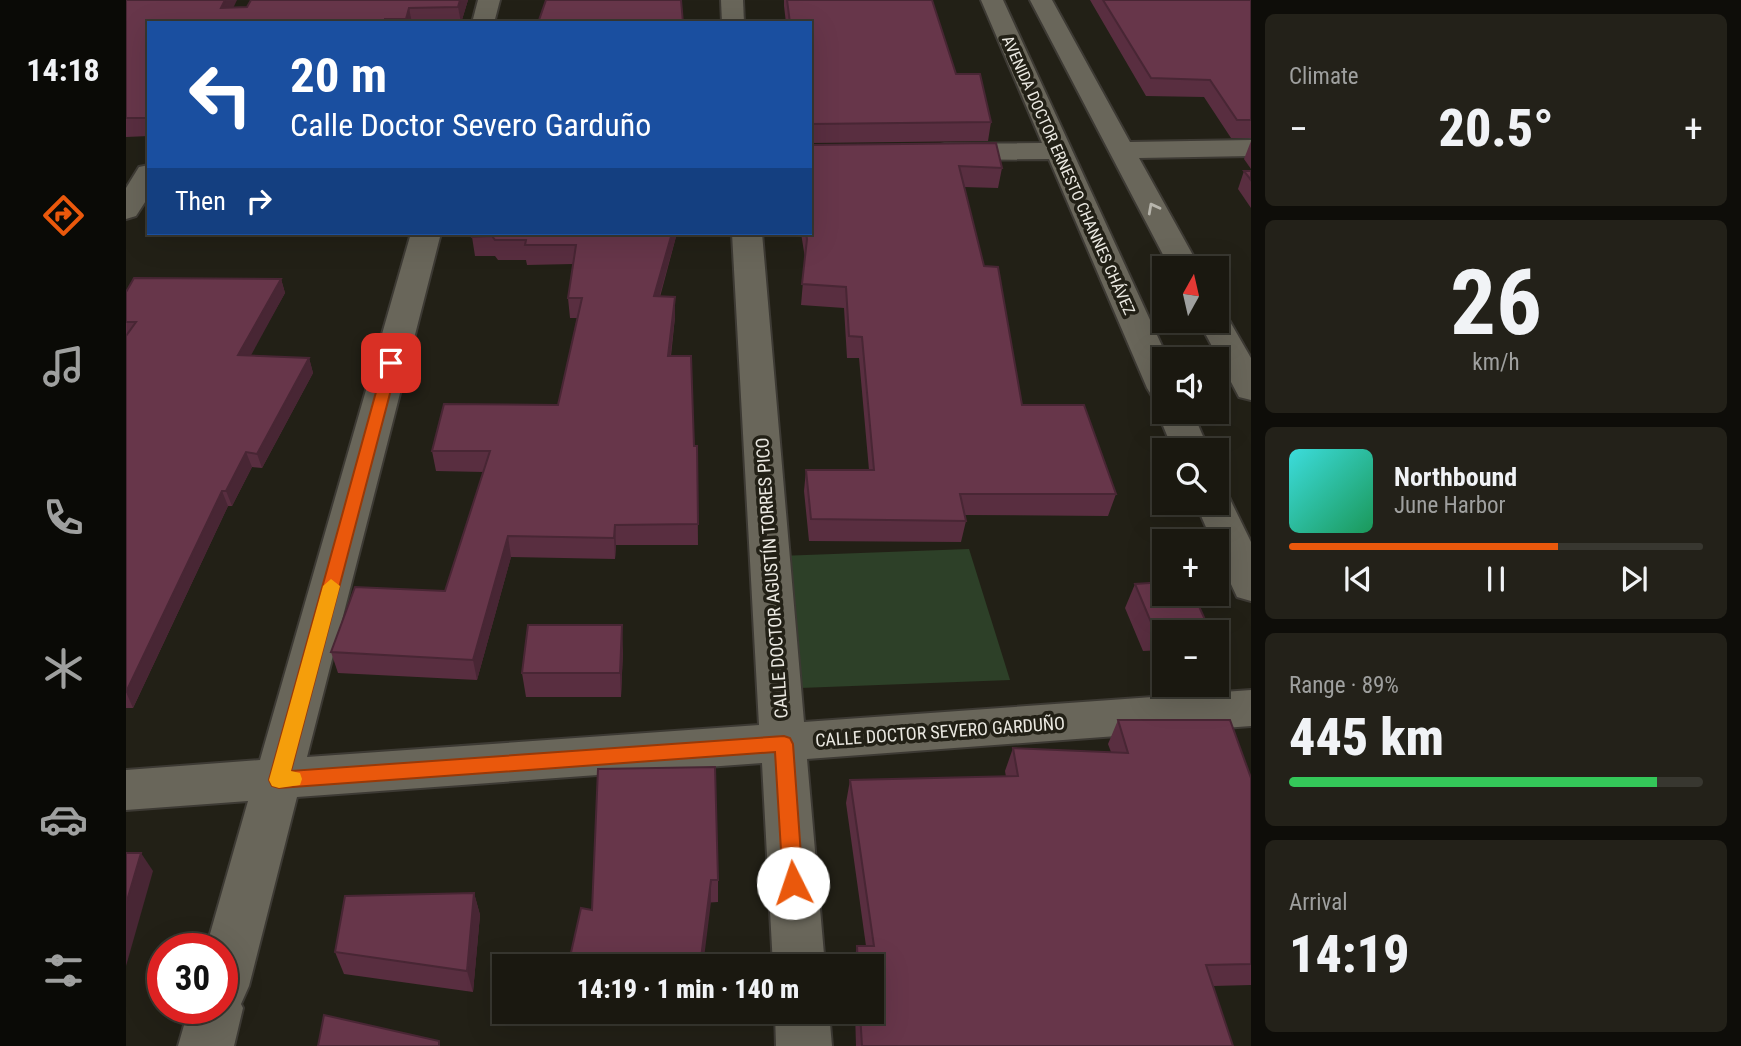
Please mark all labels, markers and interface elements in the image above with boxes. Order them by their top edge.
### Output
street label: AVENIDA DOCTOR ERNESTO CHANNES CHÁVEZ [998,33,1139,318]
text: 20 m [290,47,387,104]
icon: left [175,49,266,140]
text: 14:18 [26,51,100,89]
text: Climate [1289,63,1359,90]
text: 20.5° [1438,98,1554,159]
text: Calle Doctor Severo Garduño [290,106,651,144]
text: − [1289,107,1308,151]
text: + [1684,107,1703,151]
icon: right [240,182,278,220]
text: Then [175,186,226,216]
icon: directions [39,191,88,240]
one-way arrow [1148,202,1161,215]
text: 26 [1450,250,1542,356]
north arrow [1152,256,1228,332]
map controls [1152,256,1229,697]
pin [361,333,421,393]
icon: music [39,342,88,391]
icon: arrive [372,344,410,382]
button: sound [1152,347,1229,424]
text: km/h [1472,349,1520,376]
street label: CALLE DOCTOR AGUSTÍN TORRES PICO [751,437,792,719]
button: search [1152,438,1229,515]
text: Northbound [1394,462,1517,492]
text: June Harbor [1394,492,1506,519]
icon: phone [39,493,88,542]
button: + [1152,529,1229,606]
icon: previous [1339,560,1377,598]
icon: pause [1477,560,1515,598]
icon: next [1615,560,1653,598]
button: − [1152,620,1229,697]
icon: climate [39,644,88,693]
text: Range · 89% [1289,672,1399,699]
text: 445 km [1289,707,1444,768]
street label: CALLE DOCTOR SEVERO GARDUÑO [814,712,1065,751]
icon: car [39,795,88,844]
position arrow [756,846,830,920]
text: Arrival [1289,889,1348,916]
text: 14:19 [1289,924,1409,985]
speed limit sign: 30 [147,933,238,1024]
icon: filters [39,946,88,995]
text: 14:19 · 1 min · 140 m [577,974,799,1004]

